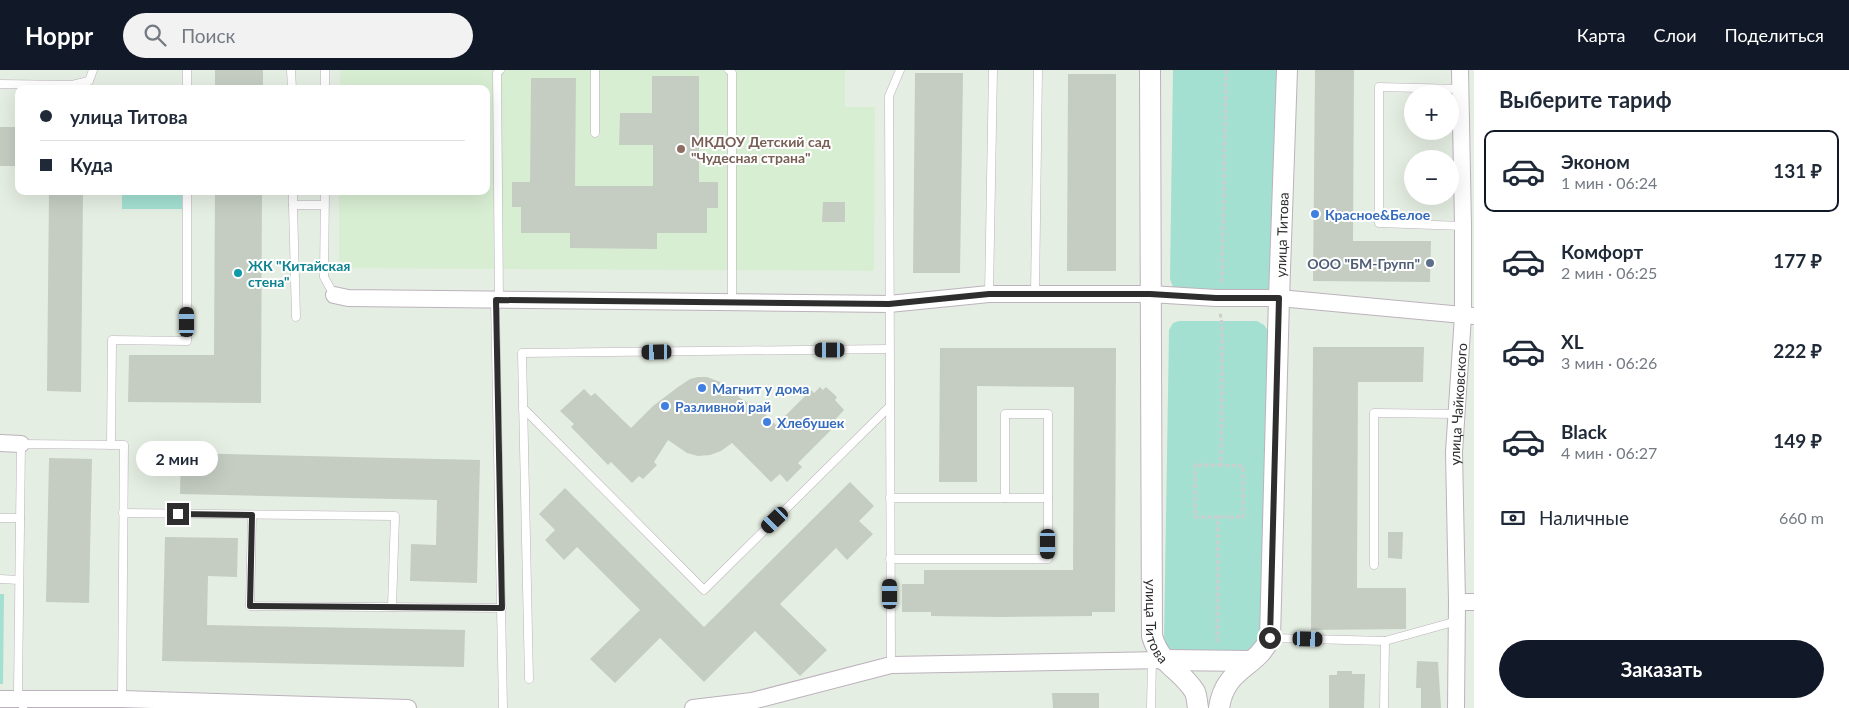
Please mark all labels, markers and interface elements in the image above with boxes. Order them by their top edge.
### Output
search box [123,13,473,58]
text: Hoppr [25,21,93,50]
icon: search [141,21,169,49]
text: Поиск [181,24,235,47]
text: Карта [1577,24,1625,46]
text: Слои [1653,24,1697,46]
text: Поделиться [1725,24,1824,46]
map controls [1404,85,1459,205]
button: + [1404,85,1459,140]
text: Выберите тариф [1499,86,1672,113]
text: улица Титова [70,105,188,128]
place label: МКДОУ Детский сад "Чудесная страна" [691,133,831,166]
marker: МКДОУ Детский сад "Чудесная страна" [675,143,687,155]
icon: car [1501,149,1546,194]
button: − [1404,150,1459,205]
text: Эконом [1561,150,1630,173]
text: Куда [70,153,113,176]
text: 131 ₽ [1773,159,1822,182]
text: 1 мин · 06:24 [1561,173,1657,192]
street label: улица Титова [1271,192,1291,278]
place label: Красное&Белое [1325,206,1431,223]
marker: Красное&Белое [1309,208,1321,220]
icon: car [1501,239,1546,284]
text: Комфорт [1561,240,1643,263]
text: 177 ₽ [1773,249,1822,272]
place label: ООО "БМ-Групп" [1307,255,1420,272]
place label: ЖК "Китайская стена" [248,257,350,290]
marker: ООО "БМ-Групп" [1424,257,1436,269]
text: 2 мин · 06:25 [1561,263,1657,282]
marker: ЖК "Китайская стена" [232,267,244,279]
car [179,307,194,337]
icon: car [1501,329,1546,374]
text: XL [1561,330,1584,353]
text: 222 ₽ [1773,339,1822,362]
street label: улица Чайковского [1445,342,1470,466]
car [815,343,845,358]
car [641,344,672,360]
text: 3 мин · 06:26 [1561,353,1657,372]
place label: Магнит у дома [712,380,809,397]
marker: Магнит у дома [696,382,708,394]
place label: Разливной рай [675,398,771,415]
marker: Разливной рай [659,400,671,412]
place label: Хлебушек [777,414,845,431]
marker: Хлебушек [761,416,773,428]
icon: car [1501,419,1546,464]
text: Black [1561,420,1607,443]
text: 149 ₽ [1773,429,1822,452]
callout: 2 мин [137,442,219,476]
text: 4 мин · 06:27 [1561,443,1657,462]
text: 2 мин [155,449,199,468]
route end [167,503,189,525]
car [758,504,791,536]
icon: cash [1499,504,1527,532]
text: Наличные [1539,506,1629,529]
text: 660 m [1779,508,1824,527]
car [1040,529,1055,559]
car [882,579,897,609]
street label: улица Титова [1143,579,1172,666]
route start [1259,627,1281,649]
car [1292,631,1323,647]
button: Заказать [1499,640,1824,698]

